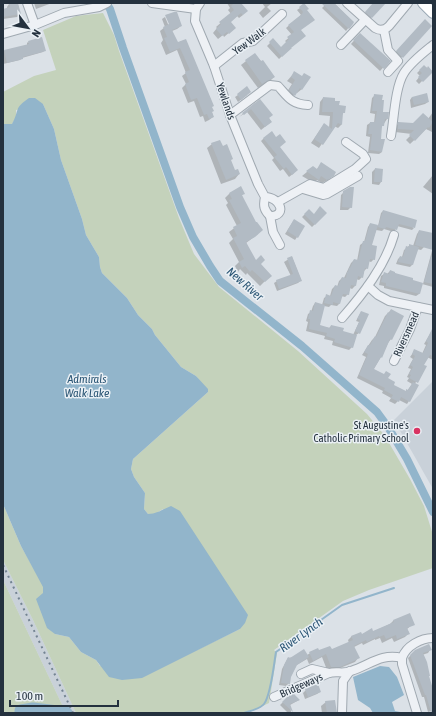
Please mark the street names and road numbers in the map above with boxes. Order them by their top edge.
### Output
street label: Yew Walk [230,25,268,57]
street label: Yewlands [214,81,238,121]
street label: Riversmead [391,310,421,358]
street label: Bridgeways [278,670,324,700]

